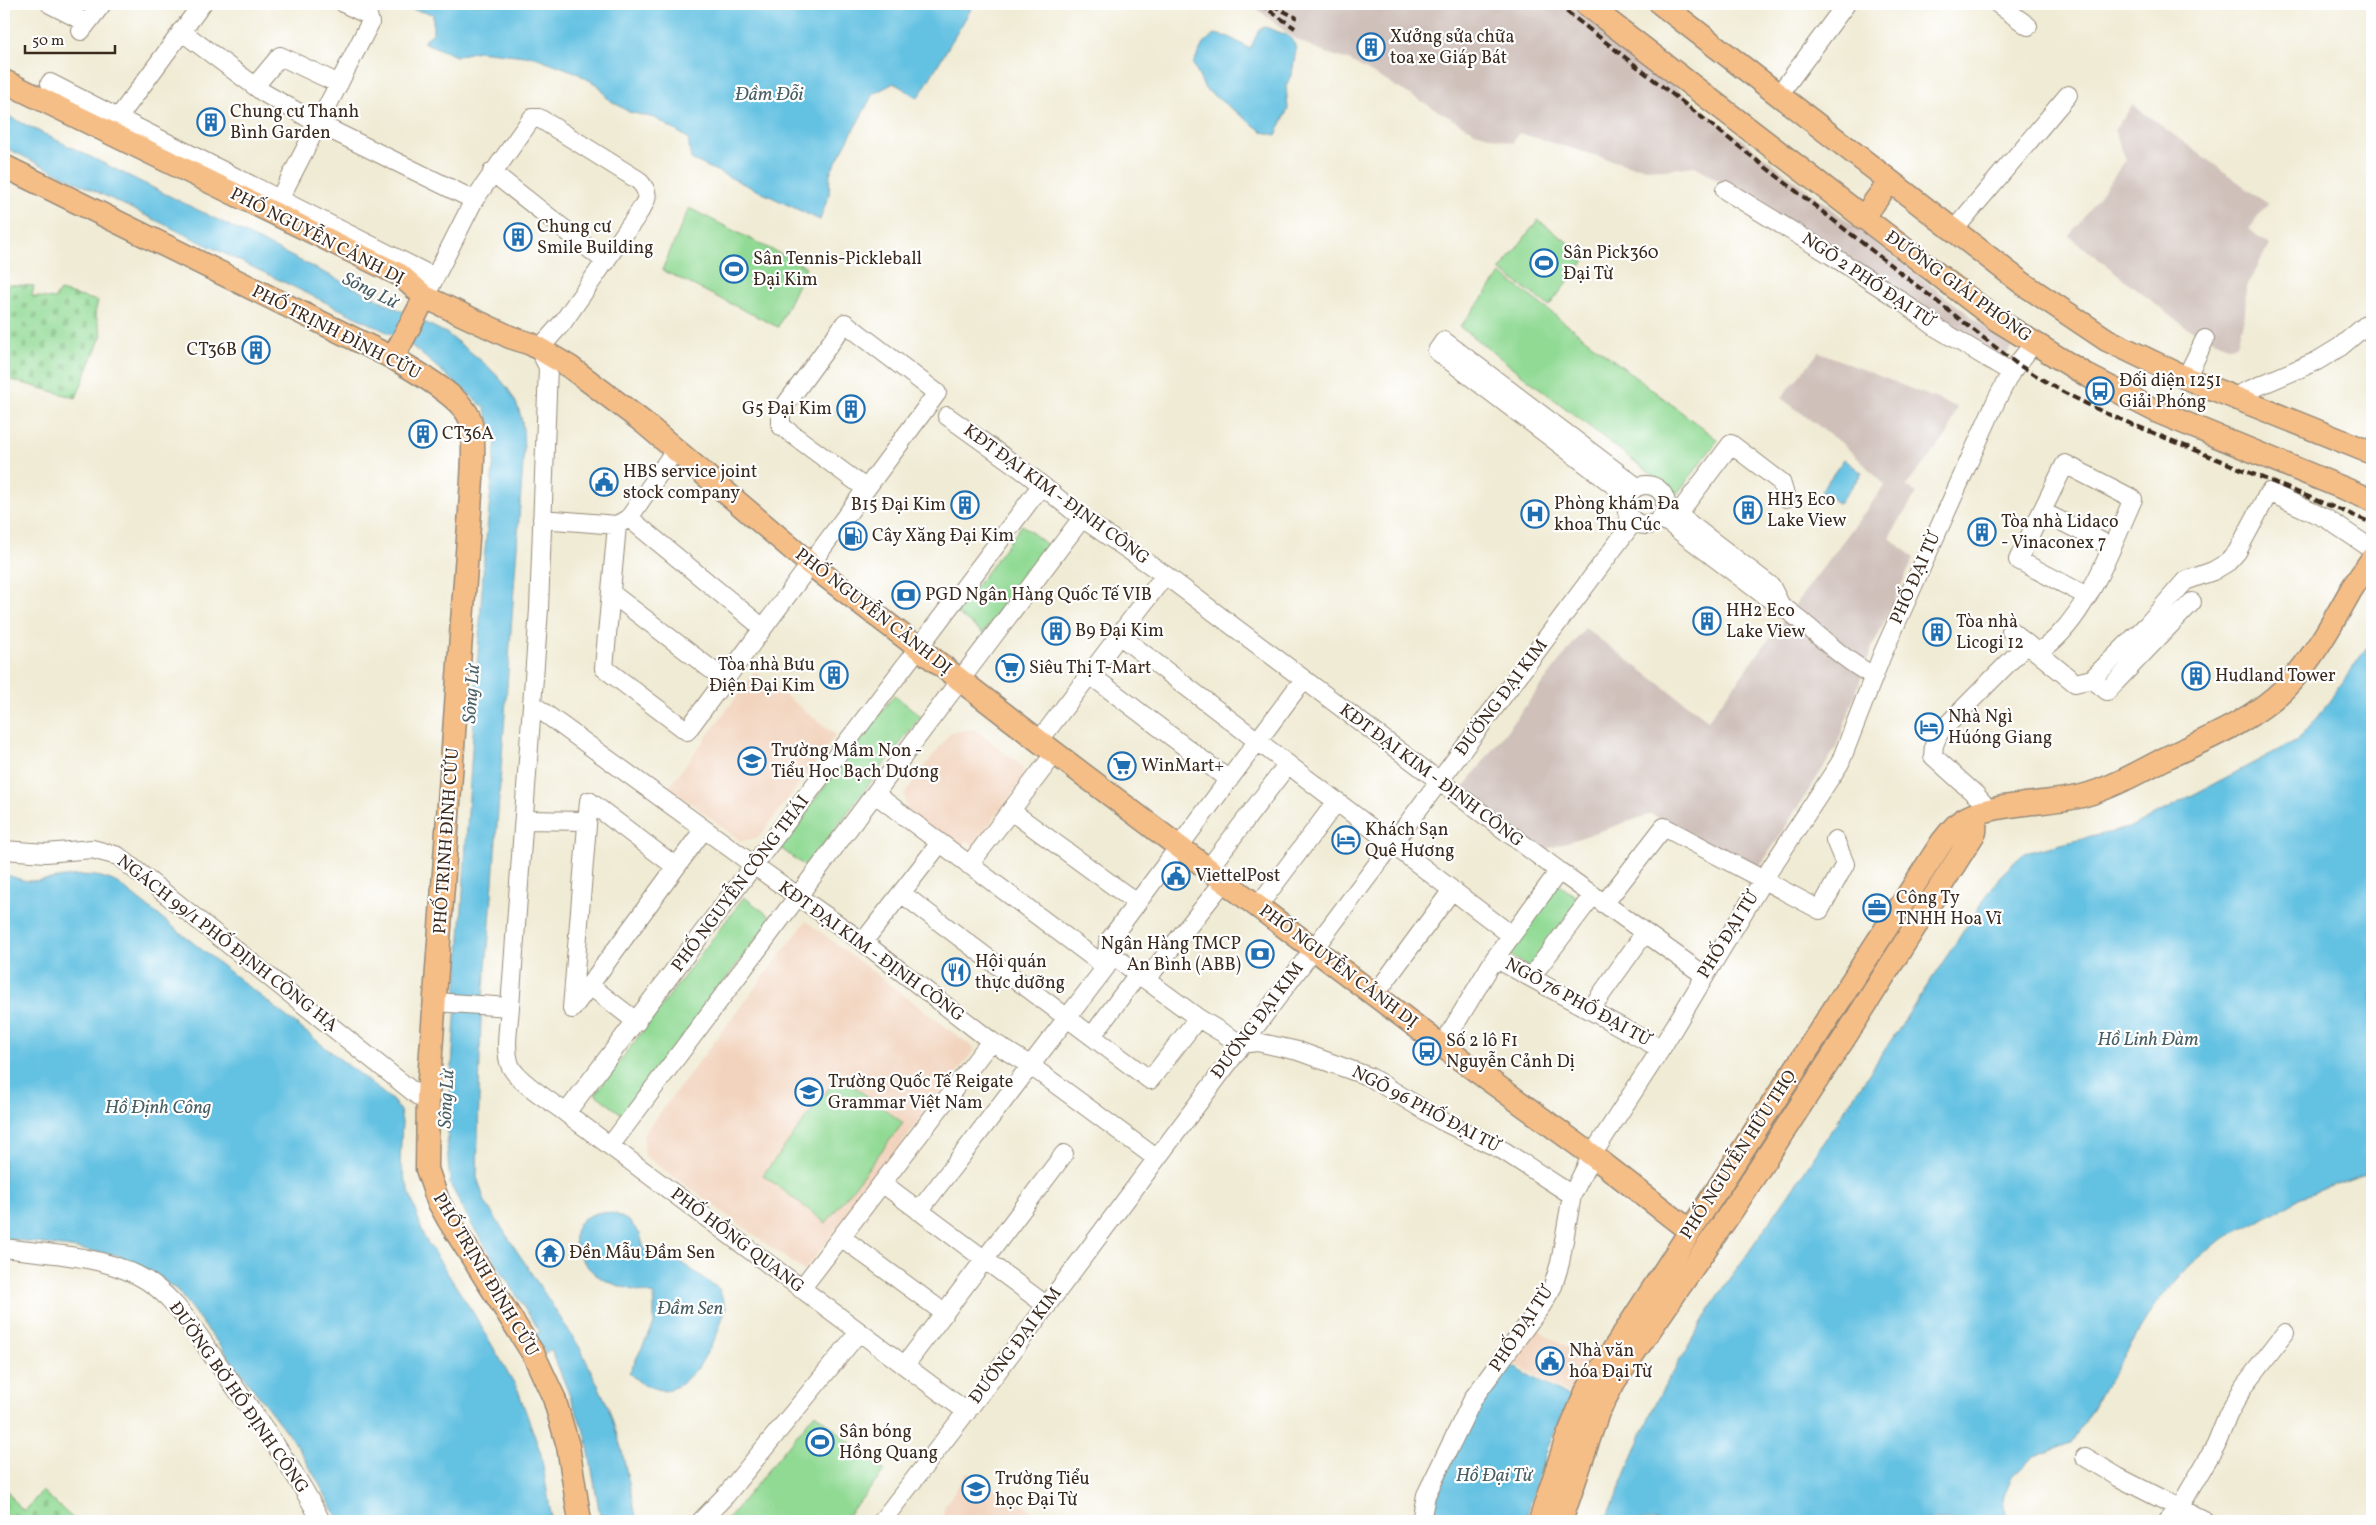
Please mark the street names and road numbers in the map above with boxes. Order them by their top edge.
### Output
street label: PHỐ NGUYỄN CẢNH DỊ [226,179,410,292]
street label: NGÕ 2 PHỐ ĐẠI TỪ [1796,225,1941,335]
street label: ĐƯỜNG GIẢI PHÓNG [1880,225,2037,349]
street label: PHỐ TRỊNH ĐÌNH CỬU [247,278,426,387]
street label: KĐT ĐẠI KIM - ĐỊNH CÔNG [958,419,1154,571]
street label: PHỐ ĐẠI TỪ [1883,526,1948,628]
street label: PHỐ NGUYỄN CẢNH DỊ [789,540,959,681]
street label: ĐƯỜNG ĐẠI KIM [1449,634,1554,762]
street label: KĐT ĐẠI KIM - ĐỊNH CÔNG [1334,698,1528,854]
street label: PHỐ TRỊNH ĐÌNH CỬU [426,747,466,935]
street label: PHỐ NGUYỄN CÔNG THÁI [663,788,816,978]
street label: NGÁCH 99/1 PHỐ ĐỊNH CÔNG HẠ [111,848,344,1039]
street label: KĐT ĐẠI KIM - ĐỊNH CÔNG [773,876,969,1028]
street label: PHỐ ĐẠI TỪ [1690,885,1766,984]
street label: PHỐ NGUYỄN CẢNH DỊ [1254,896,1425,1035]
street label: NGÕ 76 PHỐ ĐẠI TỪ [1500,951,1657,1054]
street label: ĐƯỜNG ĐẠI KIM [1205,957,1310,1085]
street label: NGÕ 96 PHỐ ĐẠI TỪ [1347,1058,1507,1160]
street label: PHỐ NGUYỄN HỮU THỌ [1671,1063,1803,1245]
street label: PHỐ HỒNG QUANG [665,1180,811,1300]
street label: PHỐ TRỊNH ĐÌNH CỬU [426,1188,545,1361]
street label: PHỐ ĐẠI TỪ [1482,1279,1561,1377]
street label: ĐƯỜNG ĐẠI KIM [963,1282,1068,1410]
street label: ĐƯỜNG BỜ HỒ ĐỊNH CÔNG [162,1295,316,1499]

